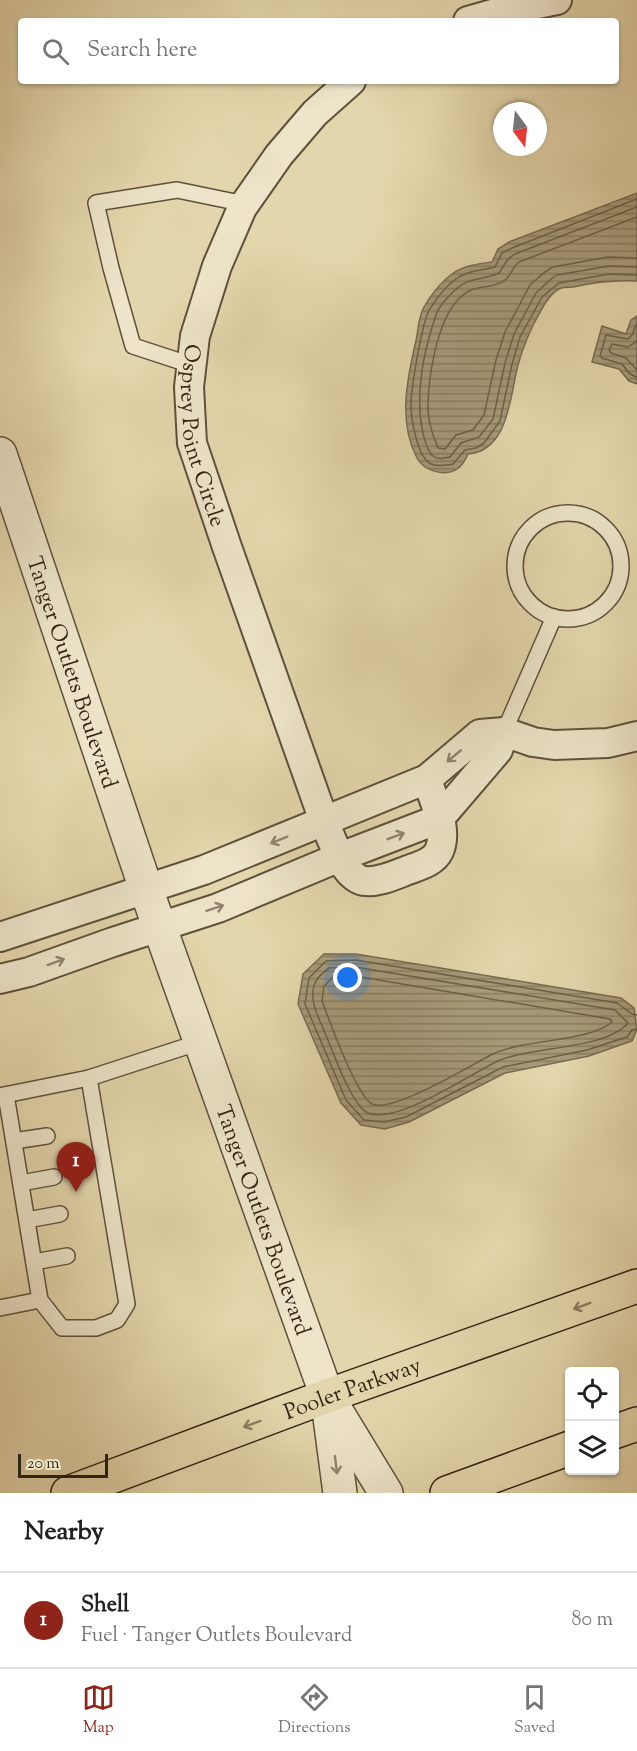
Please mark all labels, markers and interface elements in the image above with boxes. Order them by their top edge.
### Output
search box [18,18,619,84]
icon: search [39,35,72,68]
text: Search here [87,35,197,67]
north arrow [493,102,547,156]
street label: Osprey Point Circle [170,342,232,532]
street label: Tanger Outlets Boulevard [17,553,124,793]
one-way arrow [446,750,462,763]
one-way arrow [386,829,405,840]
one-way arrow [270,835,289,846]
one-way arrow [205,902,224,913]
one-way arrow [46,956,65,967]
your location [333,963,362,992]
street label: Tanger Outlets Boulevard [205,1101,317,1340]
pin: 1 [56,1142,96,1192]
one-way arrow [573,1301,592,1312]
street label: Pooler Parkway [280,1351,426,1430]
map controls [565,1367,619,1475]
button: locate [565,1367,619,1421]
one-way arrow [244,1419,262,1430]
button: layers [565,1421,619,1475]
scale bar [18,1451,108,1478]
text: 20 m [27,1453,60,1476]
one-way arrow [331,1455,342,1475]
text: Nearby [24,1514,104,1551]
text: Shell [81,1590,129,1622]
text: 1 [40,1606,47,1635]
text: 80 m [572,1606,613,1635]
text: Fuel · Tanger Outlets Boulevard [81,1622,352,1651]
tab: Map [82,1681,115,1740]
tab: Directions [278,1681,351,1740]
tab: Saved [514,1681,555,1740]

